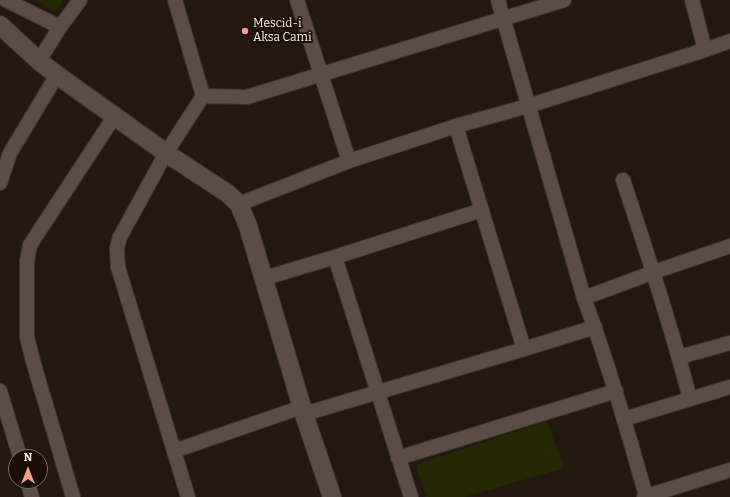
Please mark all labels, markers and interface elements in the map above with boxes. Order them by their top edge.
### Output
place label: Mescid-i Aksa Cami [253,17,312,45]
marker: Mescid-i Aksa Cami [240,26,250,36]
north arrow [8,449,48,489]
text: N [24,451,32,464]

